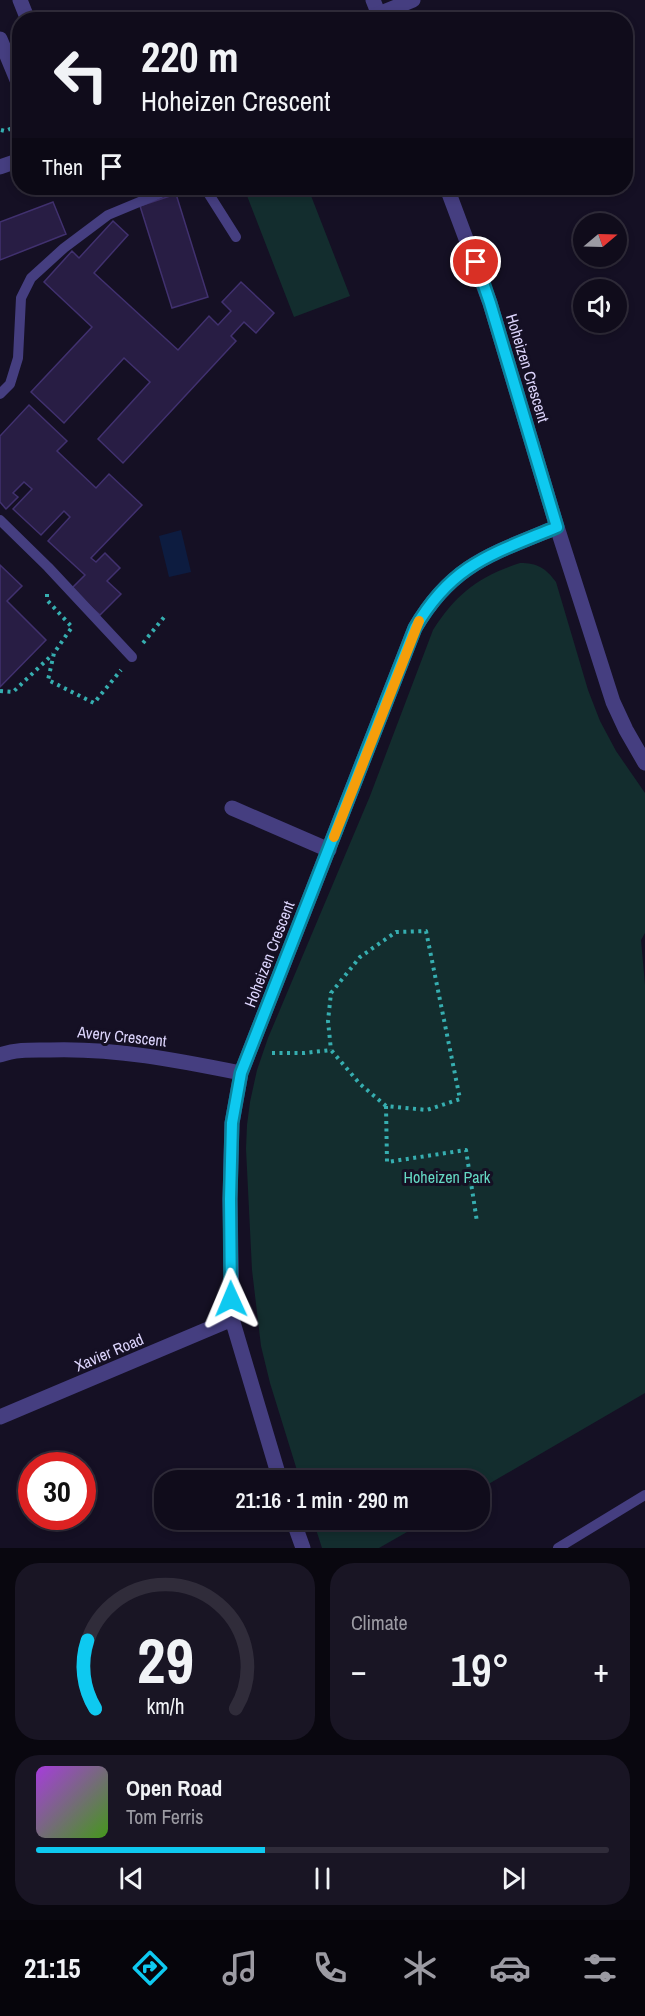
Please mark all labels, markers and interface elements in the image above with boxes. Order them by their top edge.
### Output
text: 220 m [141,29,239,85]
icon: left [42,36,120,114]
text: Hoheizen Crescent [141,83,331,119]
icon: arrive [95,150,128,183]
text: Then [42,152,83,182]
north arrow [573,213,627,267]
map controls [573,213,627,333]
pin [450,236,501,287]
icon: arrive [459,245,492,278]
button: sound [573,279,627,333]
street label: Hoheizen Crescent [501,311,555,425]
street label: Hoheizen Crescent [239,897,300,1010]
street label: Avery Crescent [75,1020,168,1052]
park label: Hoheizen Park [404,1166,491,1188]
position arrow [199,1267,263,1331]
street label: Xavier Road [71,1328,147,1376]
speed limit sign: 30 [18,1452,96,1530]
text: 21:16 · 1 min · 290 m [235,1485,409,1515]
text: Climate [351,1609,408,1636]
text: 29 [137,1618,193,1702]
text: 19° [450,1639,510,1700]
text: − [351,1648,367,1692]
text: + [593,1648,609,1692]
text: km/h [146,1692,184,1721]
text: Open Road [126,1773,222,1803]
text: Tom Ferris [126,1803,204,1830]
icon: previous [115,1862,148,1895]
icon: pause [306,1862,339,1895]
icon: next [497,1862,530,1895]
icon: directions [129,1947,171,1989]
icon: music [219,1947,261,1989]
icon: phone [309,1947,351,1989]
icon: climate [399,1947,441,1989]
icon: car [489,1947,531,1989]
icon: filters [579,1947,621,1989]
text: 21:15 [24,1950,81,1986]

